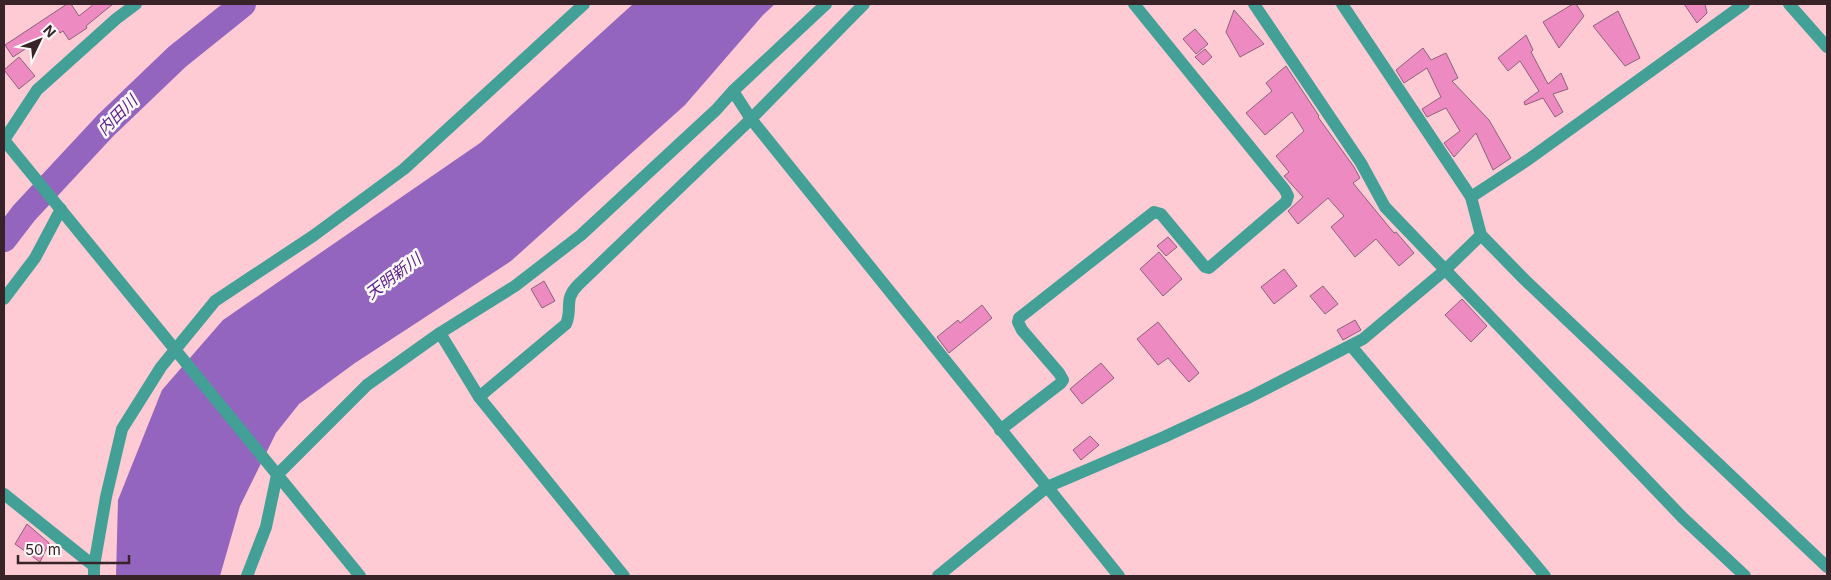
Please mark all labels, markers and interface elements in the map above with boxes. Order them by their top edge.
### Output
north arrow [15,15,65,65]
text: N [40,21,60,40]
water label: 内田川 [93,90,142,139]
water label: 天明新川 [361,248,426,303]
scale bar [18,532,129,564]
text: 50 m [25,540,61,559]

